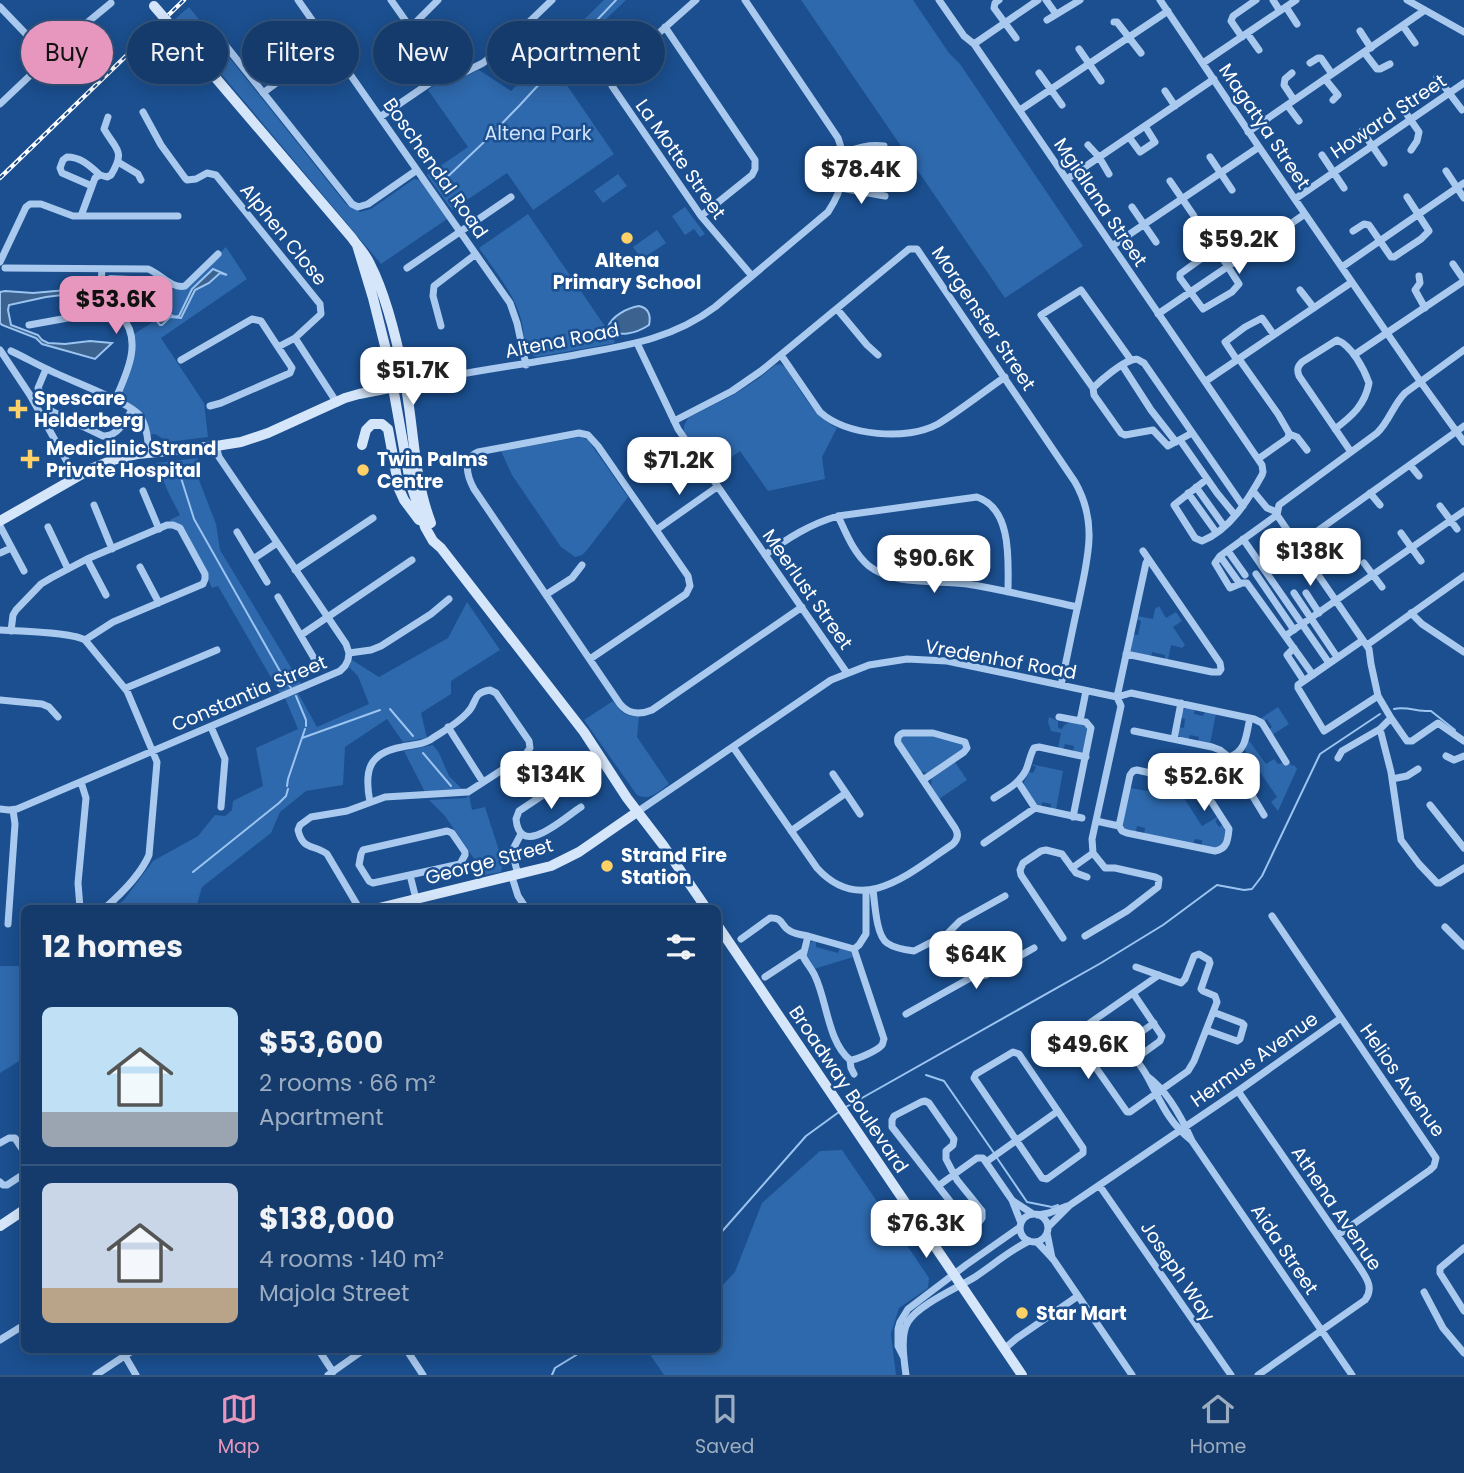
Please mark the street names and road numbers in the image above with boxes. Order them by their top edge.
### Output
street label: Magatya Street [1213,58,1317,194]
street label: Howard Street [1325,68,1452,165]
street label: Boschendal Road [377,92,494,244]
street label: La Motte Street [629,94,732,225]
street label: Mgidlana Street [1047,133,1154,272]
street label: Alphen Close [234,177,333,291]
street label: Morgenster Street [925,241,1042,396]
street label: Altena Road [503,316,621,365]
street label: Meerlust Street [756,524,859,655]
street label: Vredenhof Road [923,633,1079,686]
street label: Constantia Street [168,649,331,738]
street label: George Street [422,831,556,891]
street label: Broadway Boulevard [782,1000,915,1178]
street label: Hermus Avenue [1185,1005,1324,1114]
street label: Helios Avenue [1353,1018,1452,1142]
street label: Athena Avenue [1285,1141,1388,1276]
street label: Aida Street [1244,1199,1325,1300]
street label: Joseph Way [1134,1216,1221,1327]

